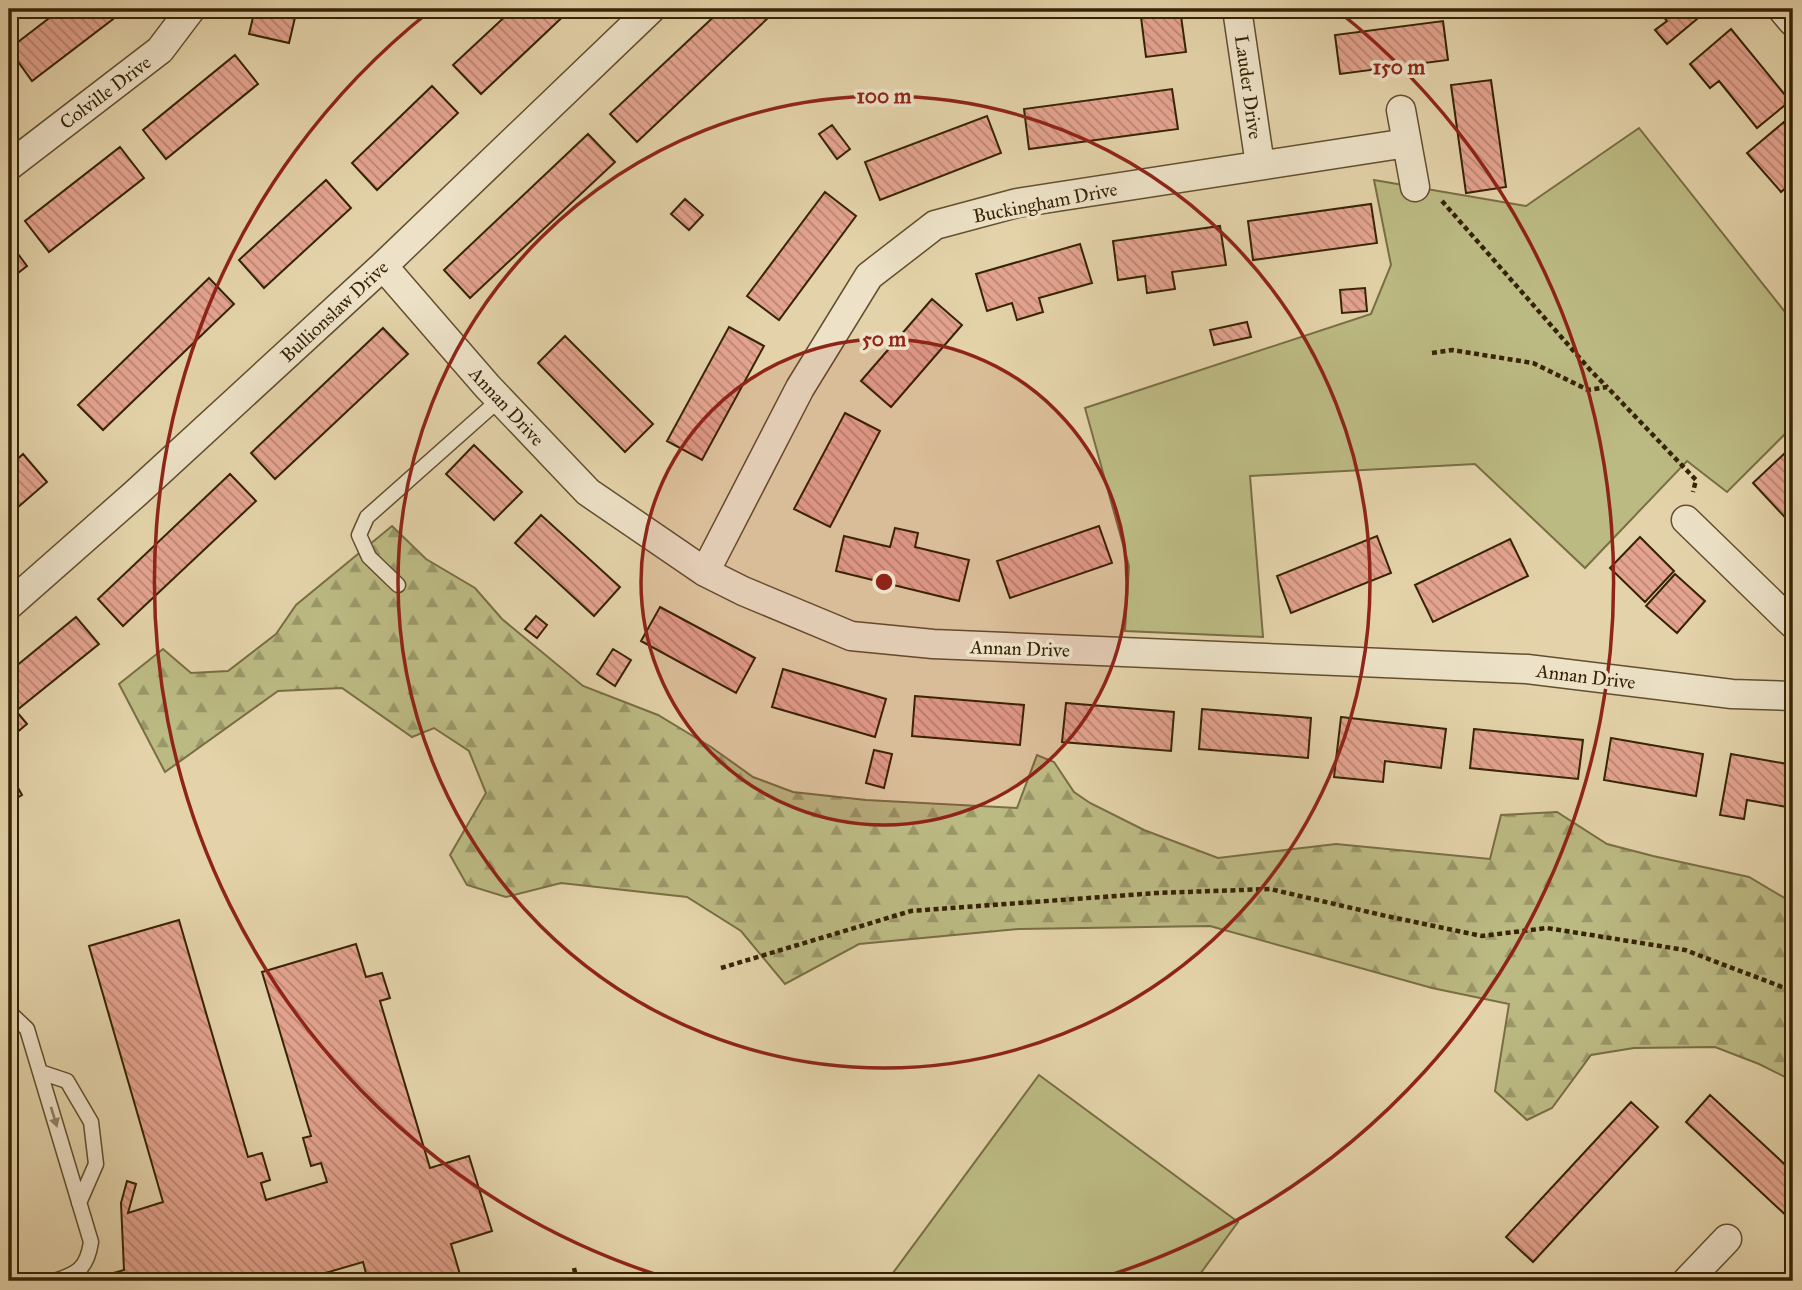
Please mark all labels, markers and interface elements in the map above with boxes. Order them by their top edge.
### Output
street label: Lauder Drive [1230,34,1267,141]
street label: Colville Drive [55,51,155,134]
text: 150 m [1373,54,1425,80]
text: 100 m [857,83,912,109]
street label: Buckingham Drive [971,177,1119,229]
street label: Bullionslaw Drive [276,256,393,367]
text: 50 m [862,326,906,352]
street label: Annan Drive [464,361,549,451]
centre of rings [872,570,896,594]
street label: Annan Drive [969,635,1070,662]
street label: Annan Drive [1534,659,1637,694]
one-way arrow [49,1107,59,1128]

